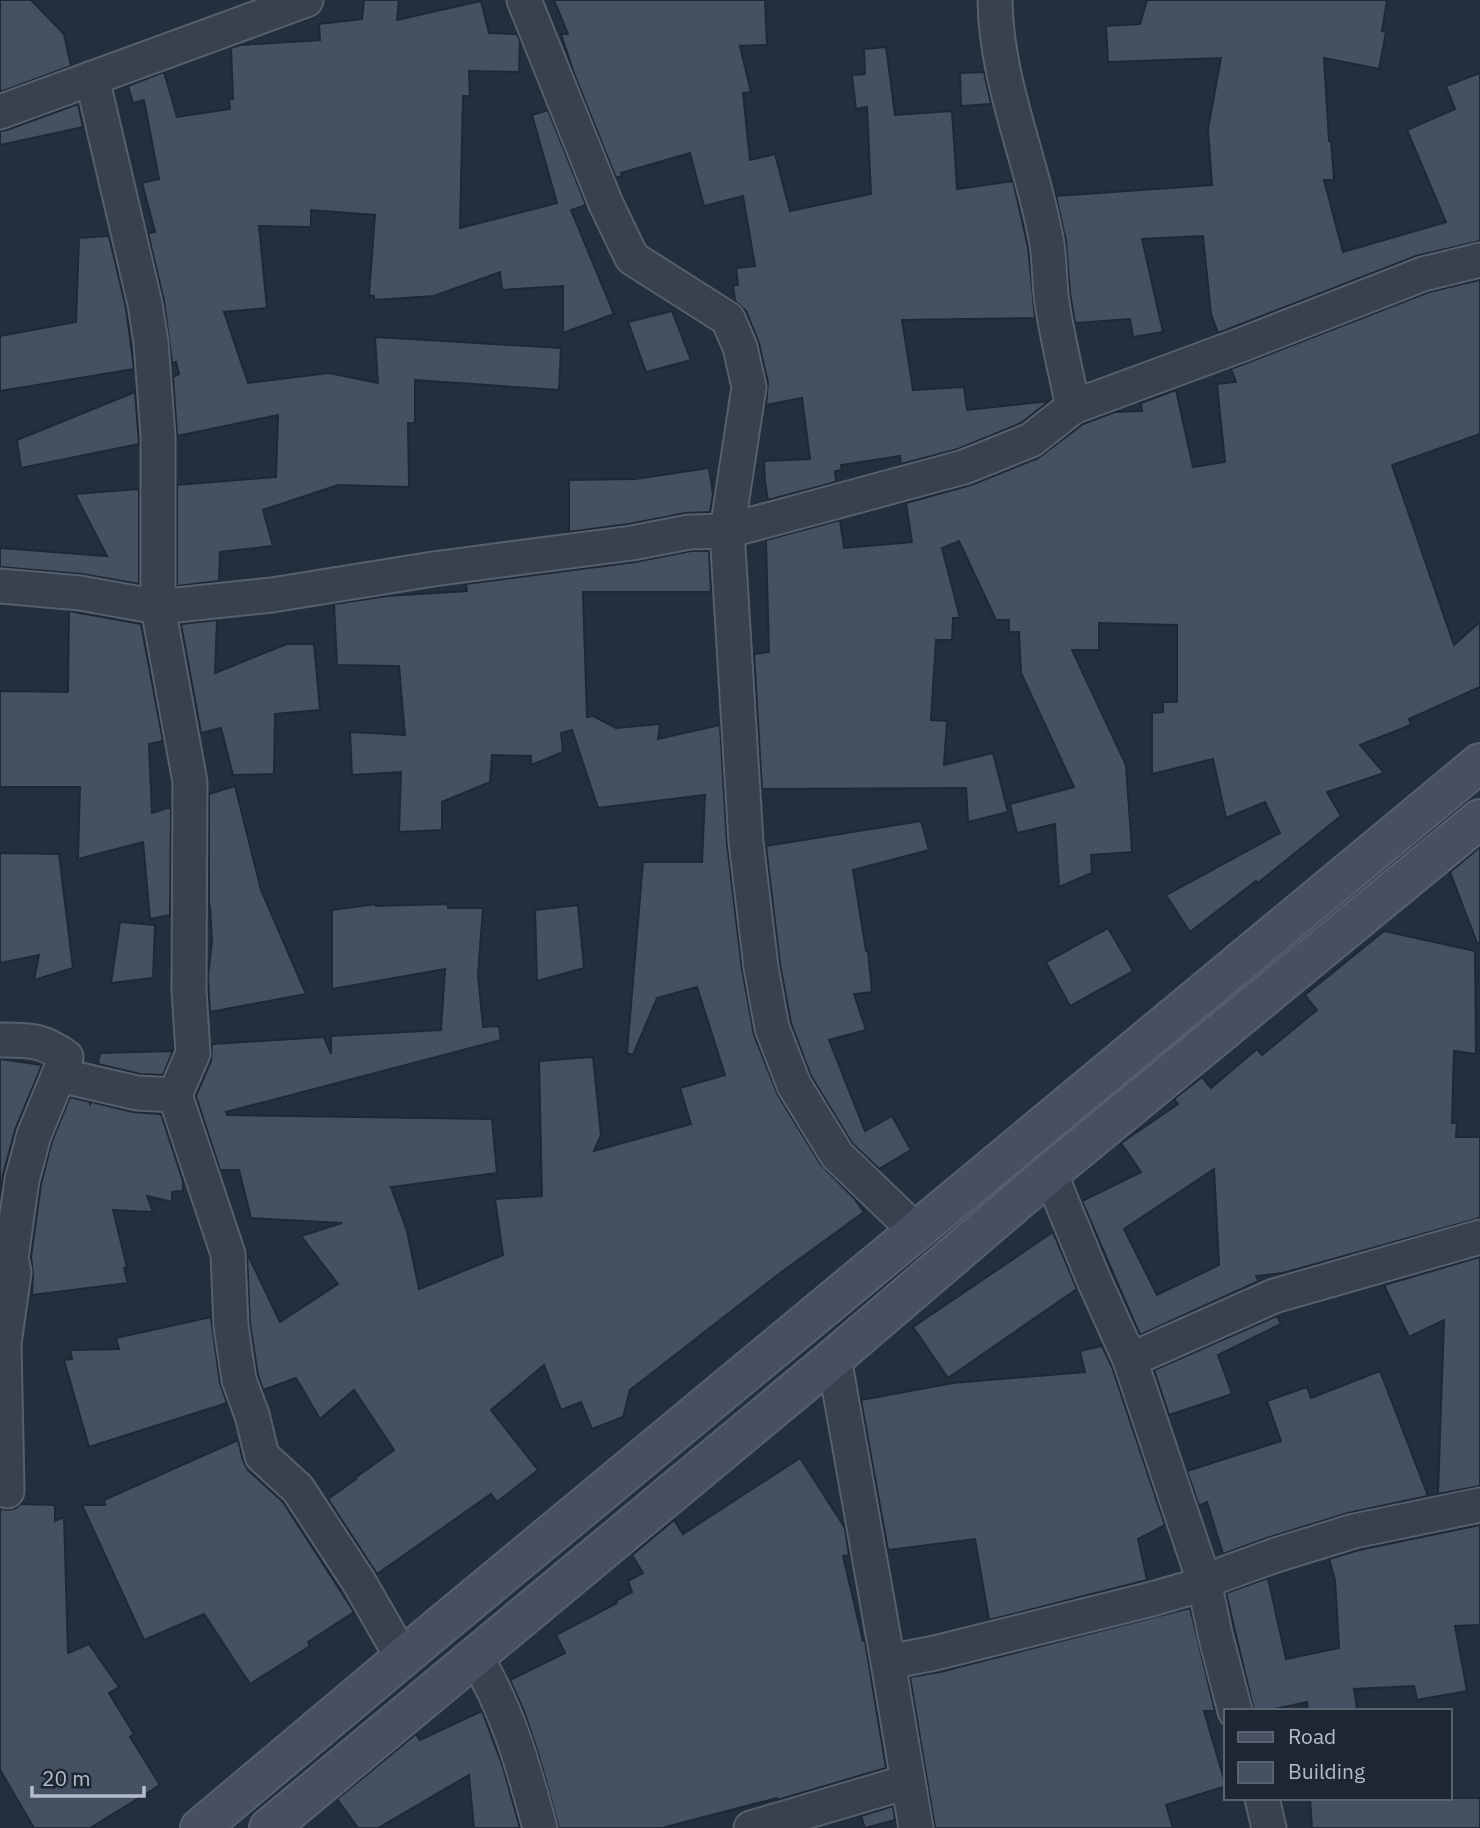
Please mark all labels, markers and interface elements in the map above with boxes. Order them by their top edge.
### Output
legend [1224,1709,1452,1800]
text: Road [1288,1722,1336,1750]
scale bar [32,1755,144,1799]
text: Building [1288,1757,1365,1785]
text: 20 m [42,1764,91,1792]

